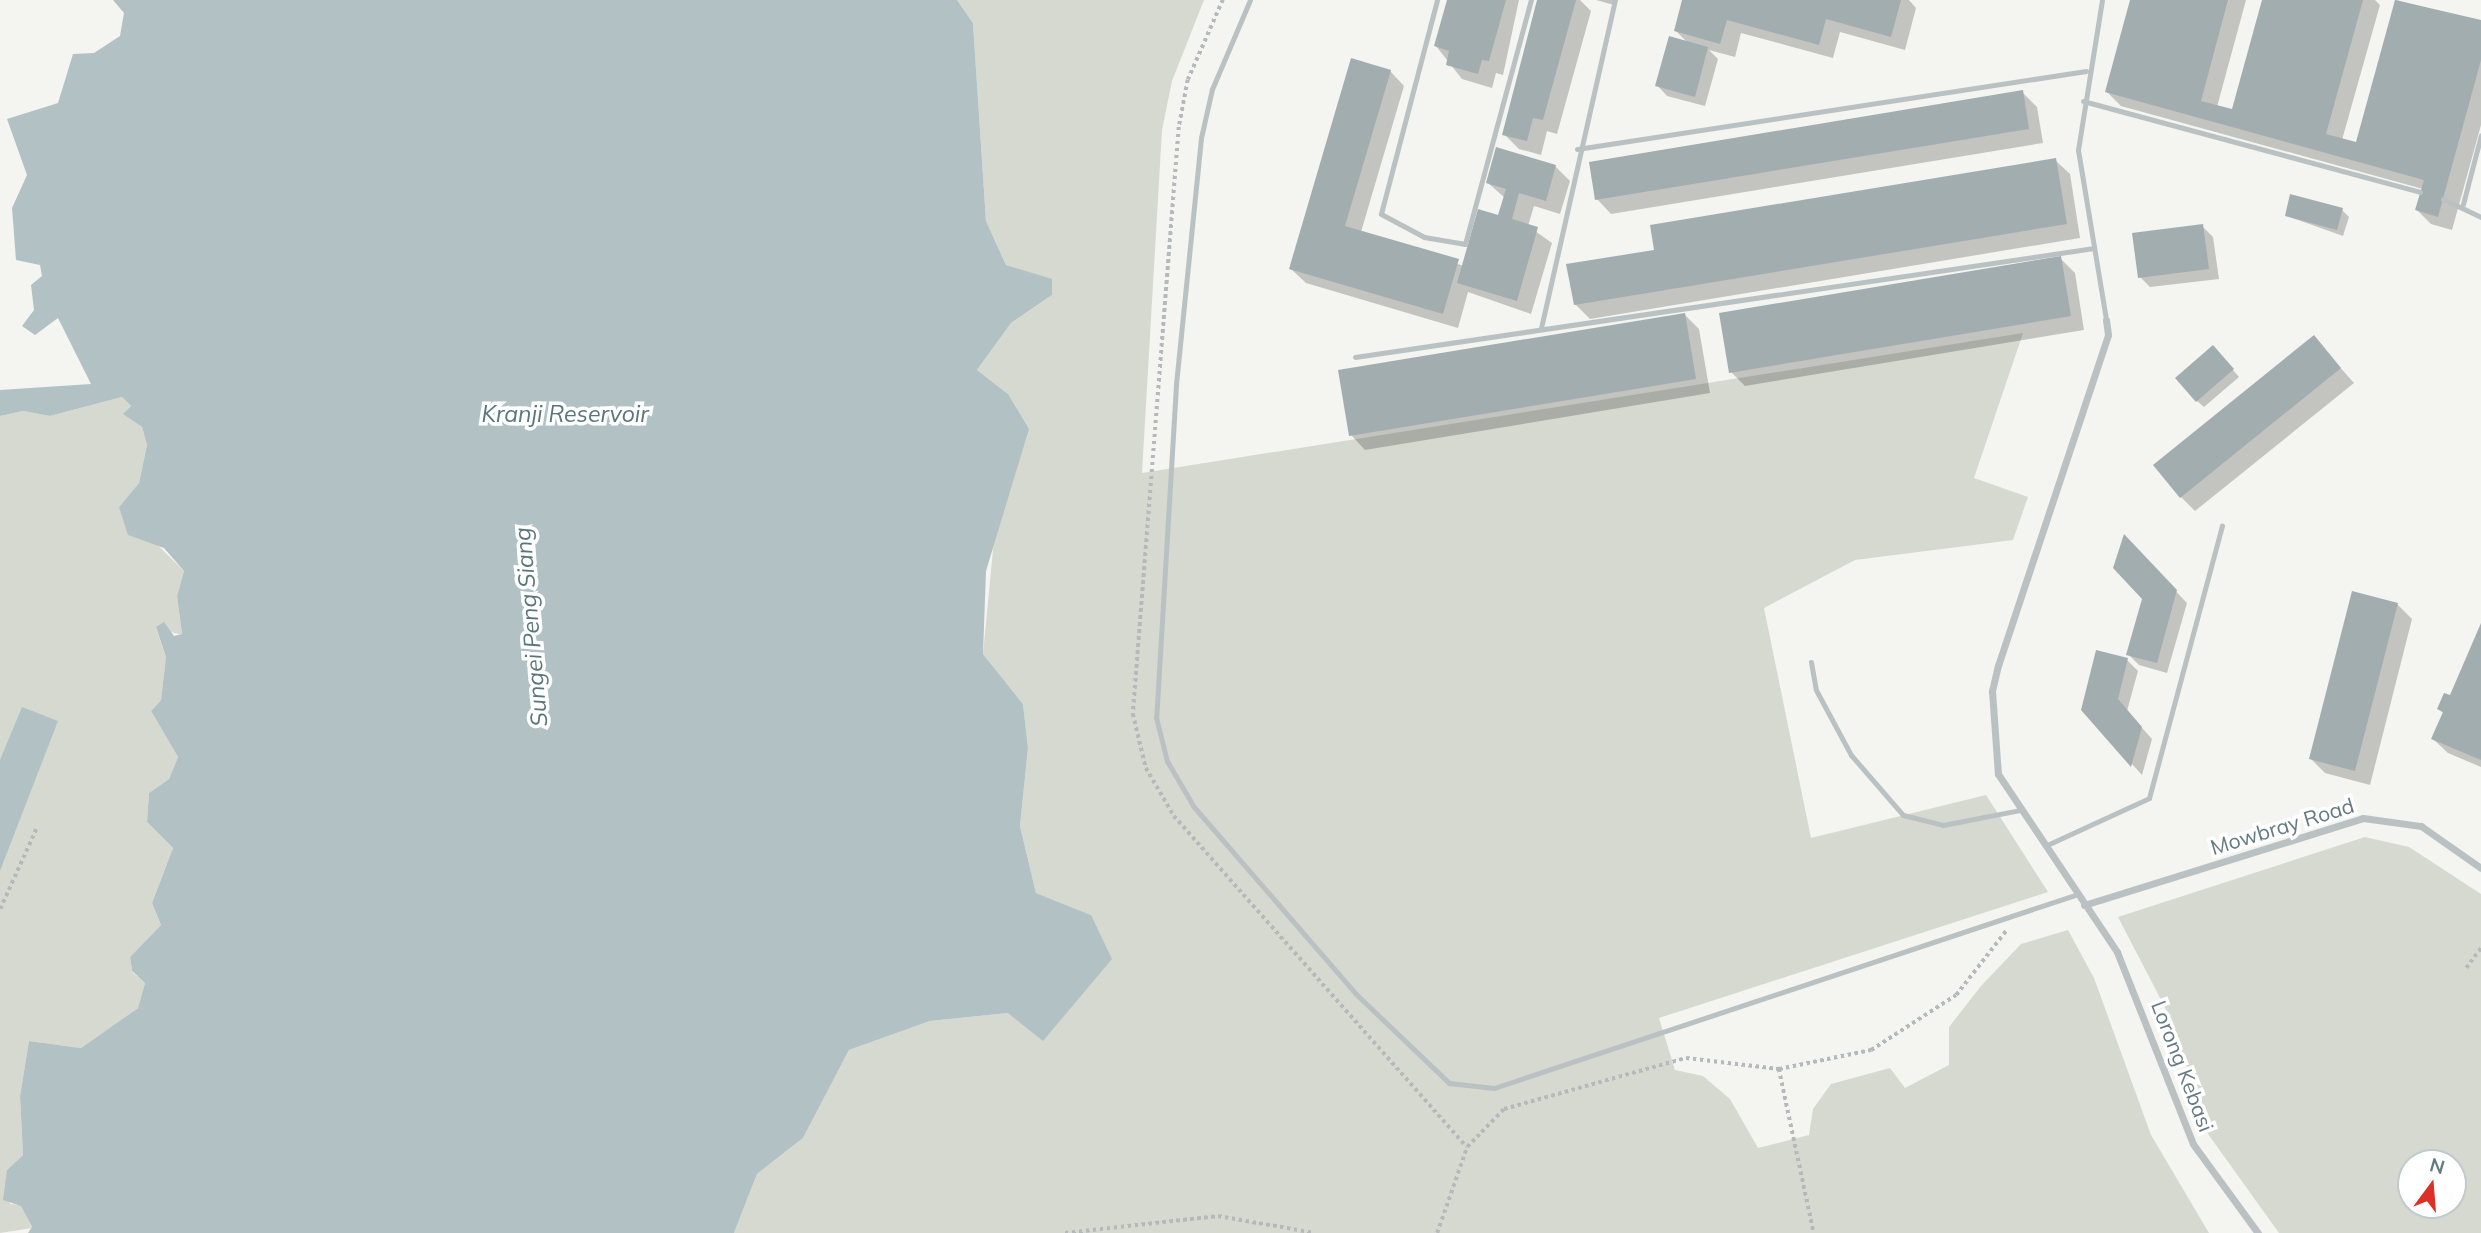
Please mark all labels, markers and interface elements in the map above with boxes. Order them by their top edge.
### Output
water label: Kranji Reservoir [481,400,649,428]
water label: Sungei Peng Siang [509,526,553,728]
street label: Mowbray Road [2207,792,2357,860]
street label: Lorong Kebasi [2146,997,2220,1135]
north arrow [2397,1149,2467,1219]
text: N [2427,1152,2447,1179]

